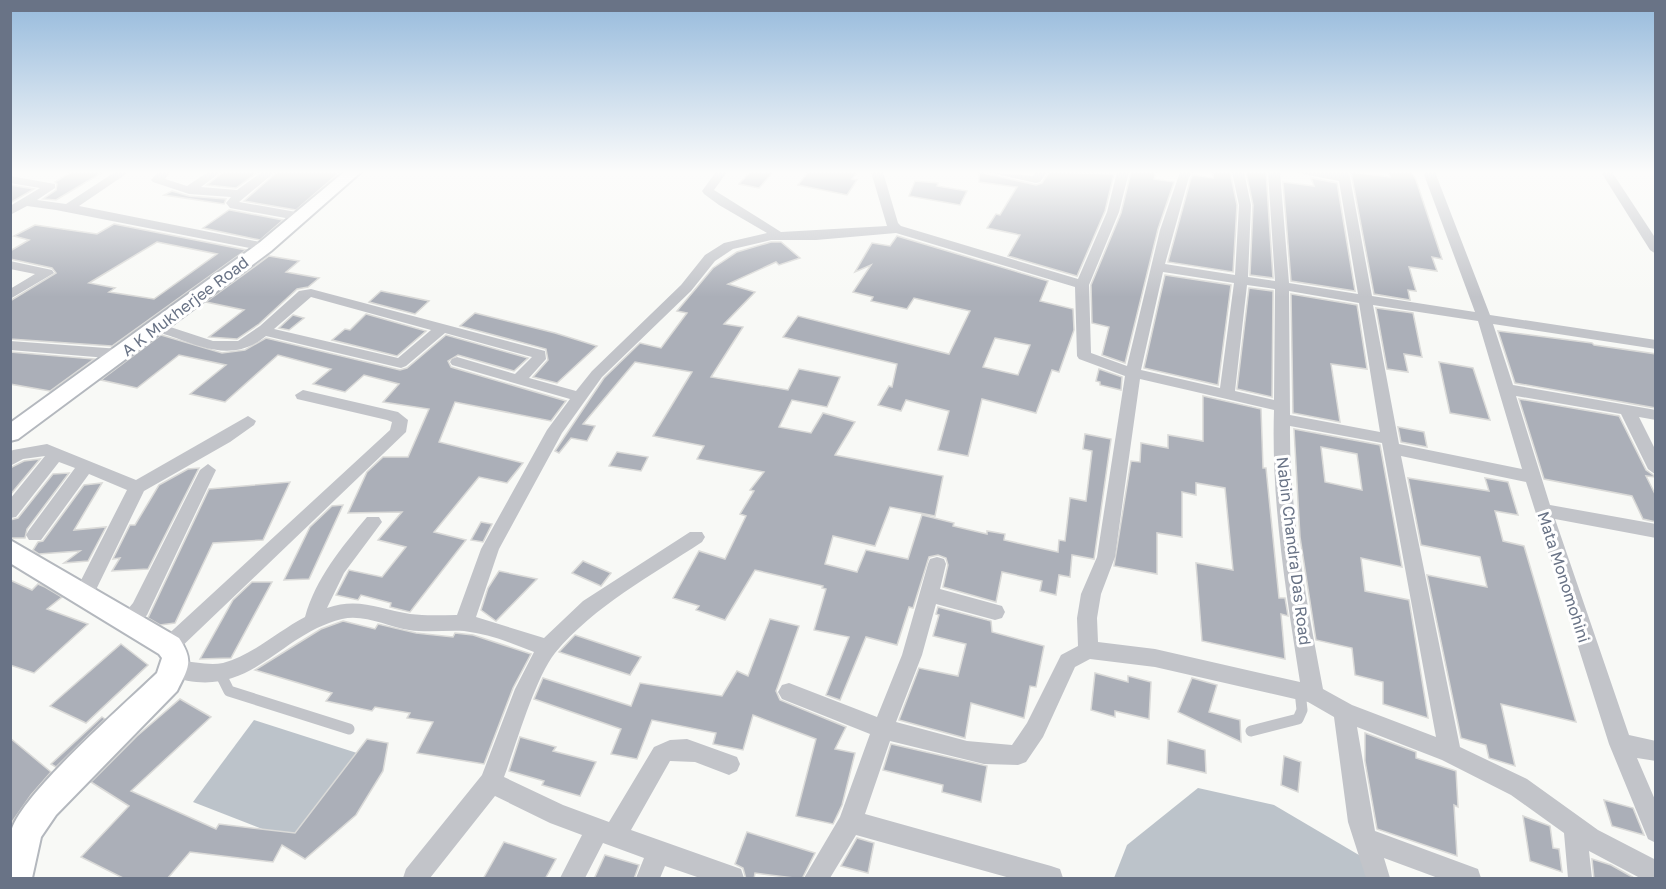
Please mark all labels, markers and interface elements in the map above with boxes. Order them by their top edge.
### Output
street label: A K Mukherjee Road [118,252,252,360]
street label: Nabin Chandra Das Road [1273,456,1315,646]
street label: Mata Monomohini [1533,509,1595,645]

